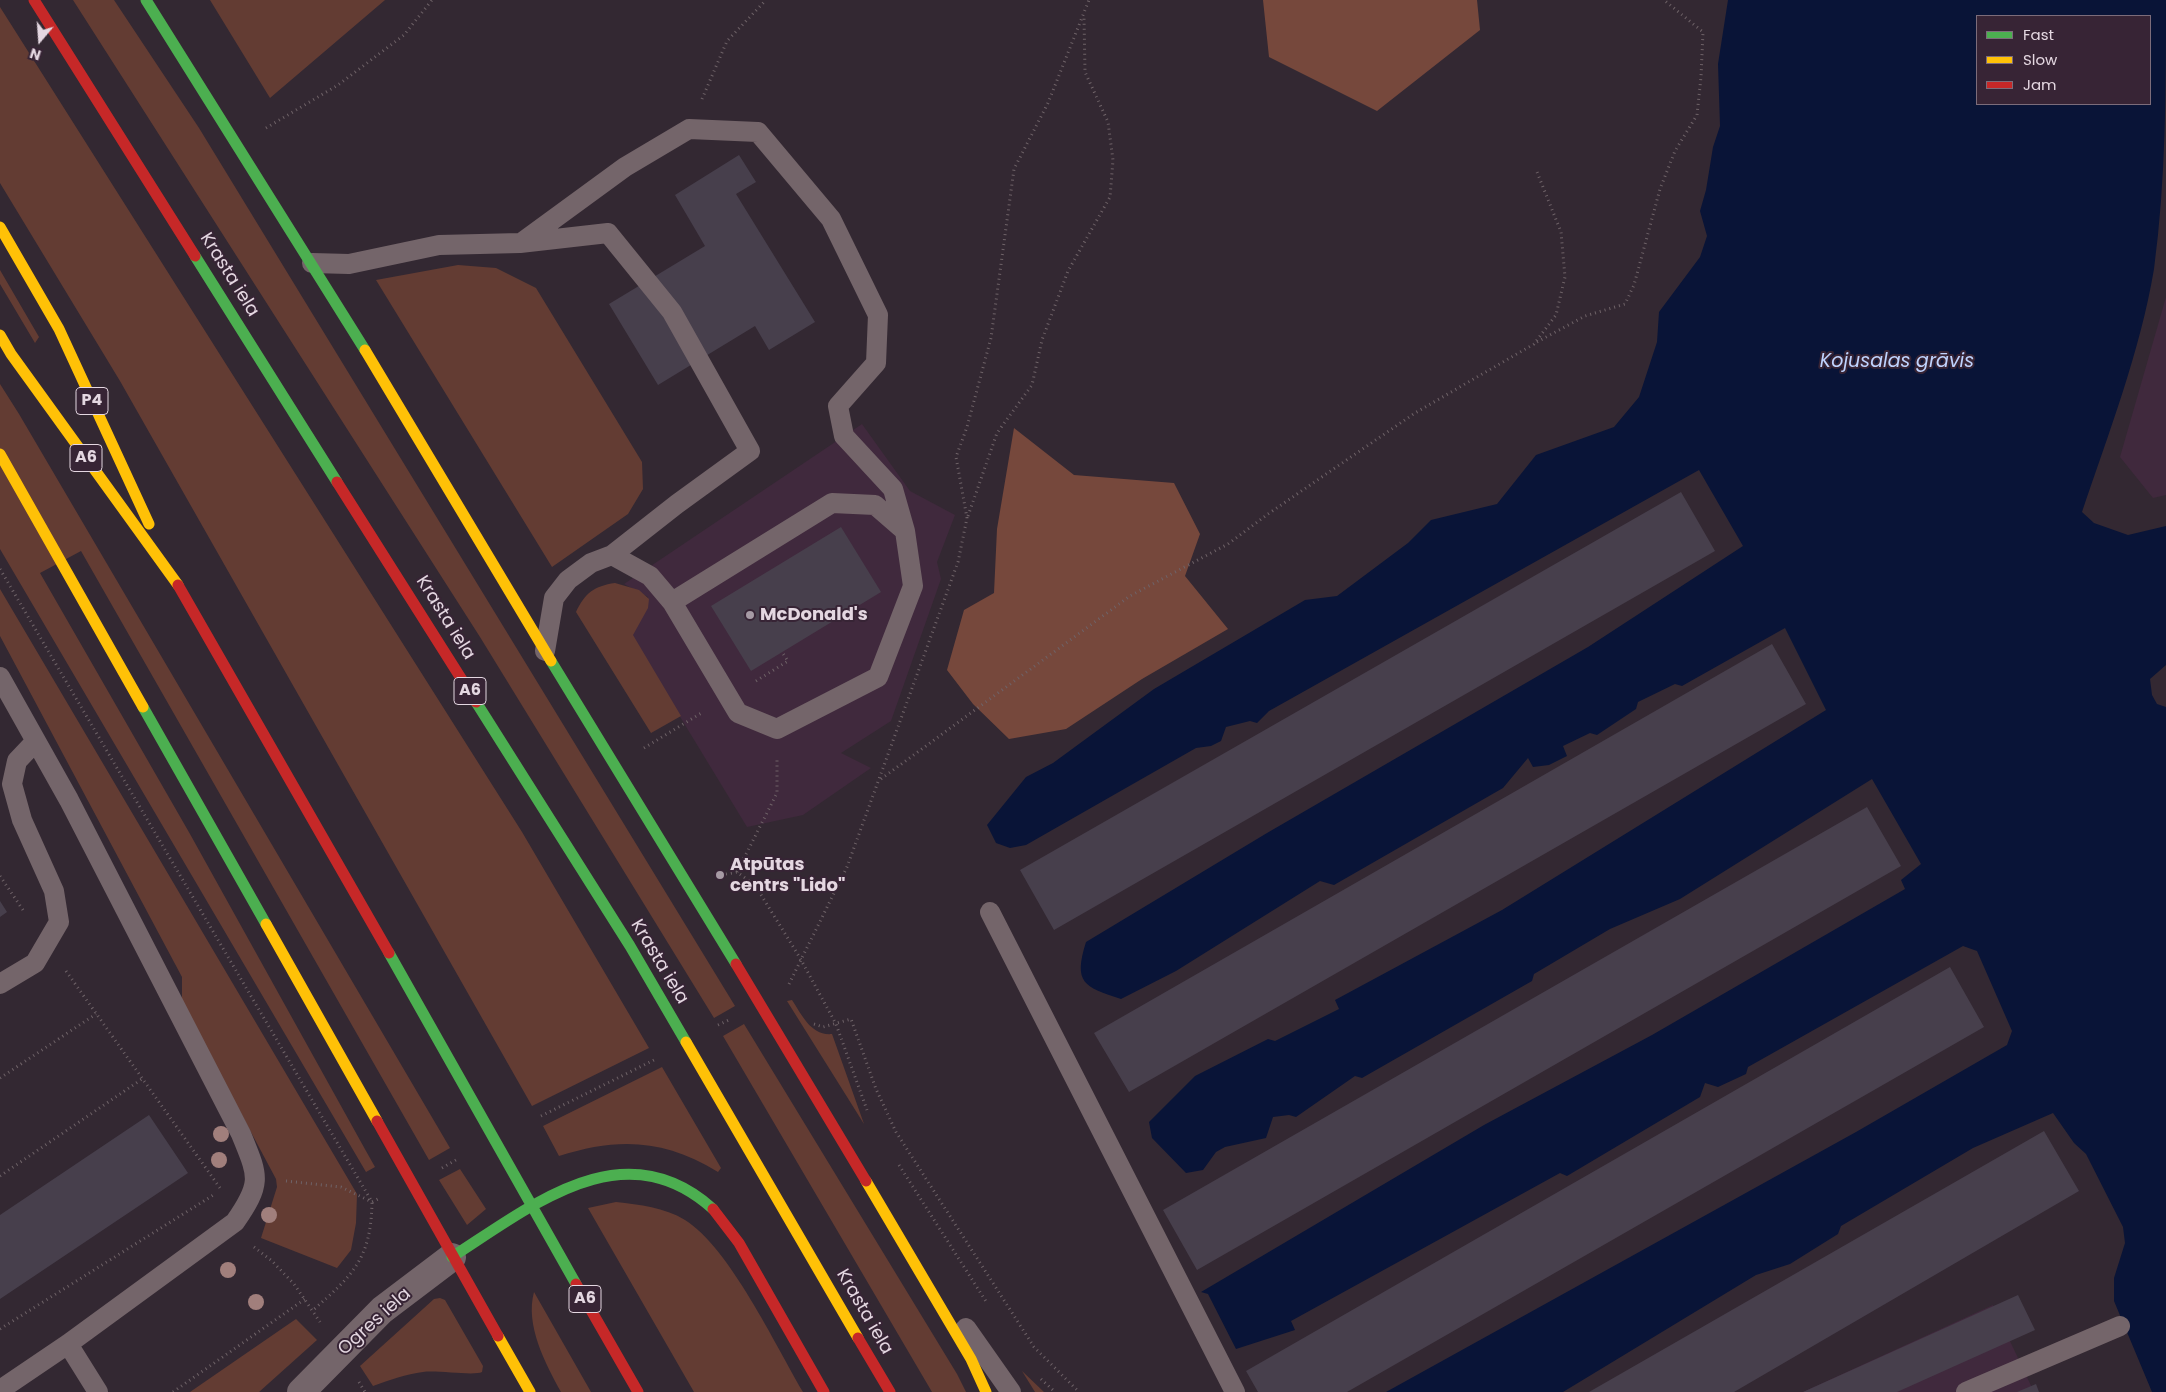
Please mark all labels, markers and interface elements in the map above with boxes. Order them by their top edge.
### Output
north arrow [15,15,65,65]
legend [1976,15,2151,105]
text: Fast [2023,24,2054,45]
text: N [27,43,43,65]
text: Slow [2023,49,2057,70]
text: Jam [2023,74,2057,95]
street label: Krasta iela [195,229,263,321]
water label: Kojusalas grāvis [1820,351,1974,373]
road number: P4 [76,388,108,414]
road number: A6 [70,444,102,472]
street label: Krasta iela [411,572,479,664]
place label: McDonald's [760,604,868,626]
marker: McDonald's [744,609,756,621]
road number: A6 [454,678,486,704]
place label: Atpūtas centrs "Lido" [730,854,845,896]
marker: Atpūtas centrs "Lido" [714,869,726,881]
street label: Krasta iela [625,916,693,1008]
street label: Krasta iela [831,1266,897,1358]
street label: Ogres iela [334,1284,416,1360]
road number: A6 [569,1286,601,1312]

